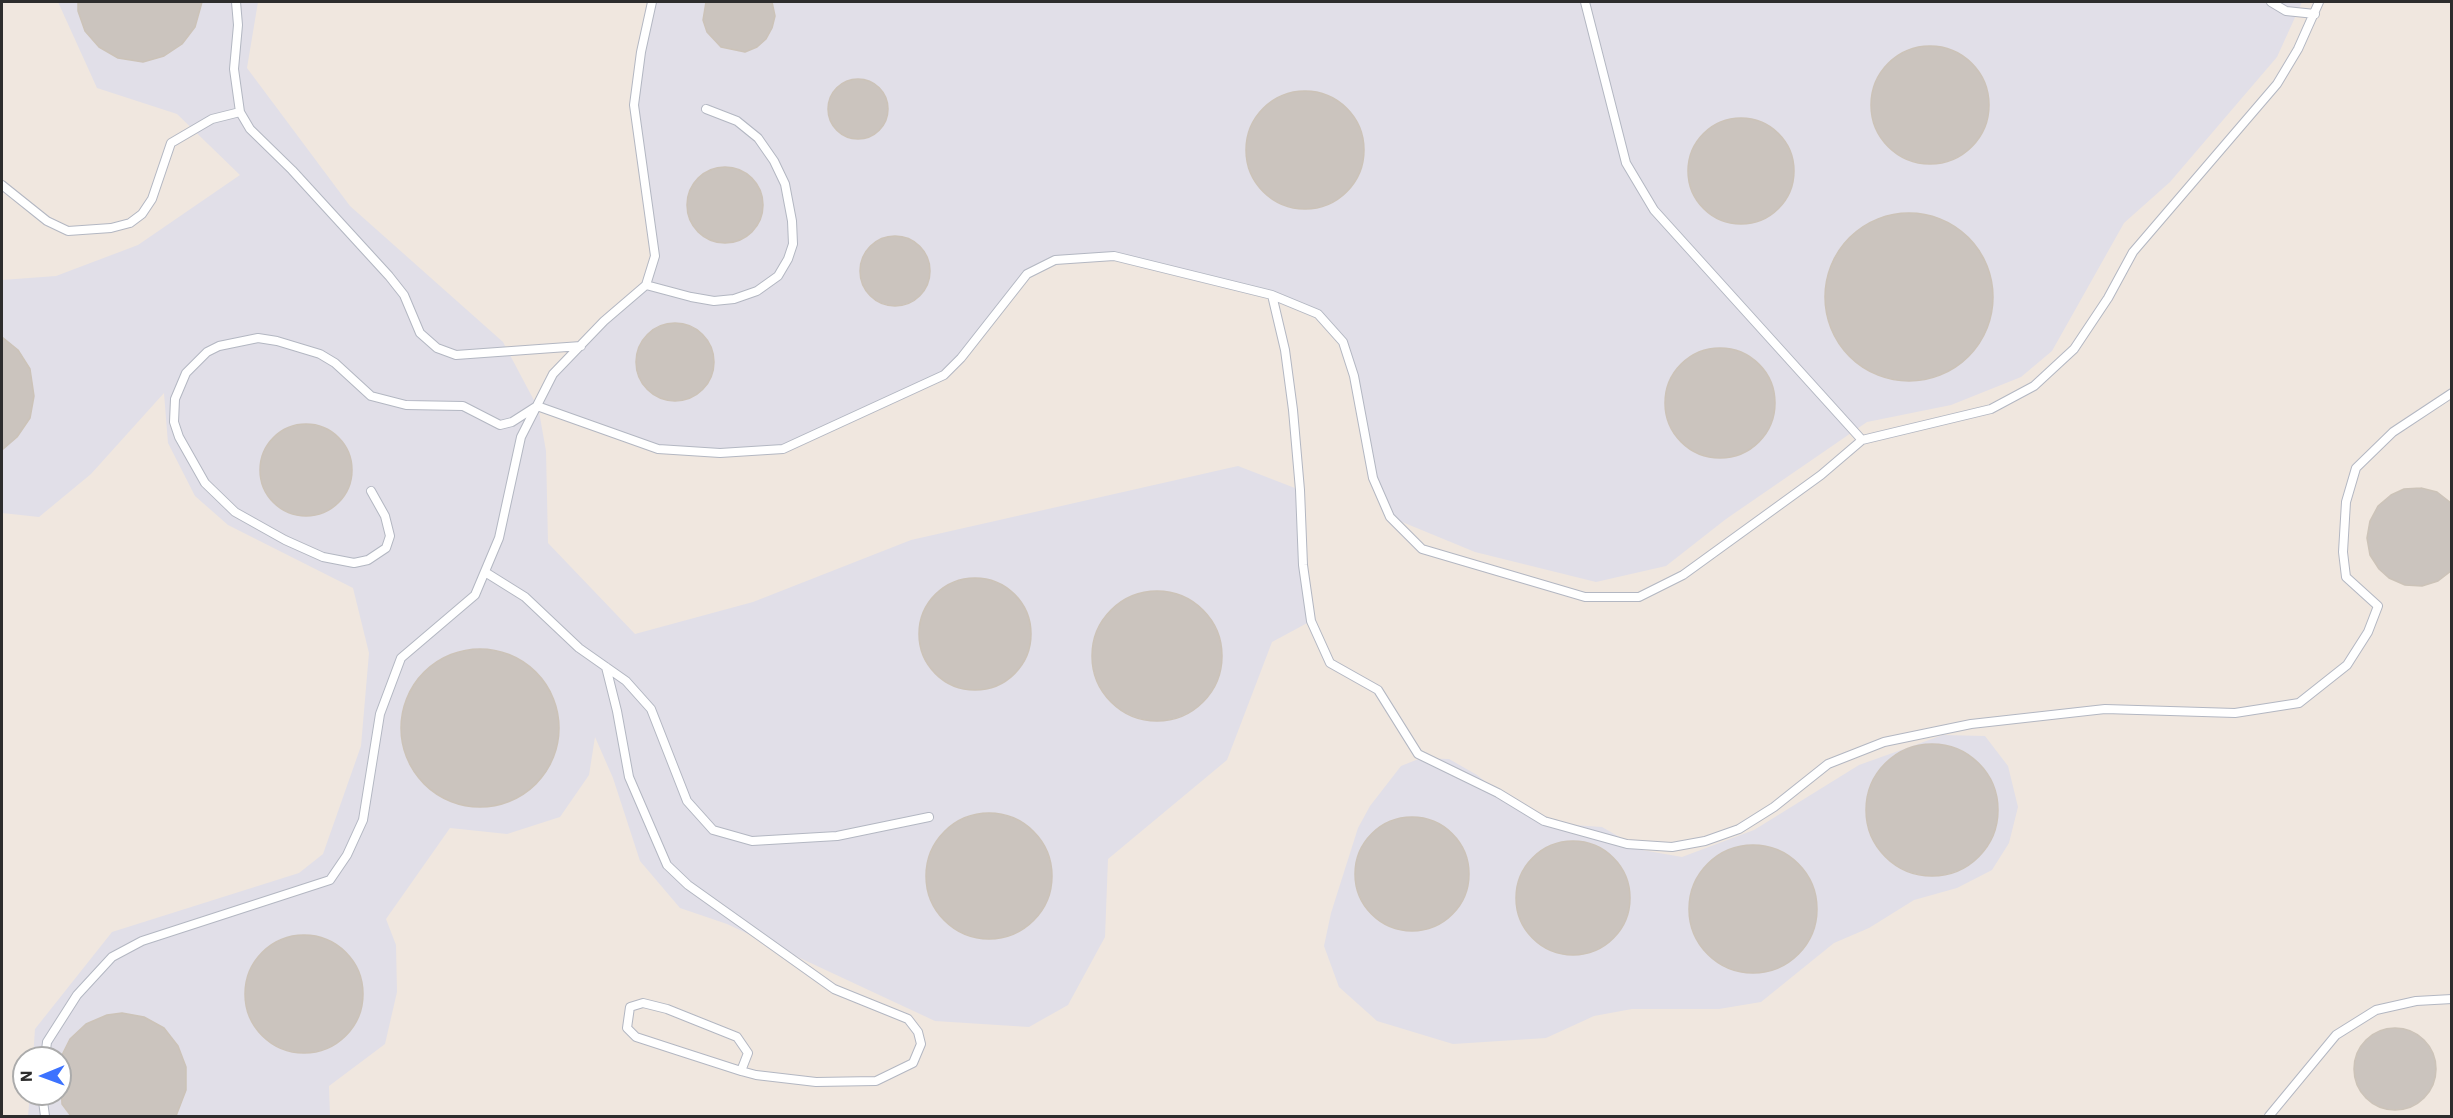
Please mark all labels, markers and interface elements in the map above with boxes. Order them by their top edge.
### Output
north arrow [12,1046,72,1106]
text: N [16,1070,36,1082]

